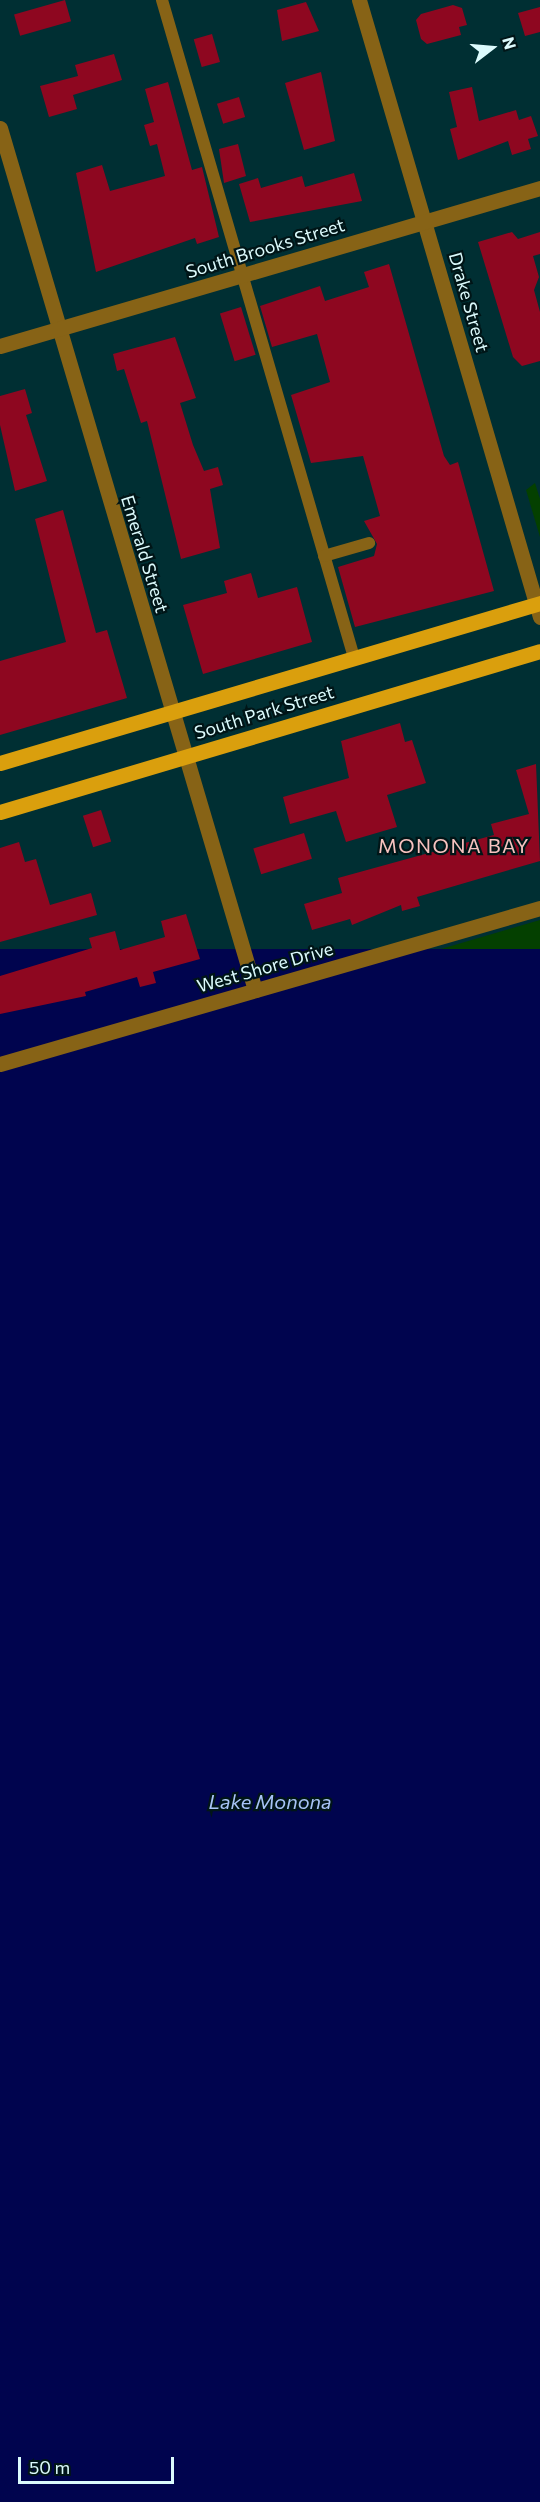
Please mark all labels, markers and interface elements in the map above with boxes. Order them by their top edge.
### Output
north arrow [462,18,522,78]
text: N [499,35,521,51]
street label: South Brooks Street [183,214,347,282]
street label: Drake Street [444,250,494,354]
street label: Emerald Street [117,493,173,615]
street label: South Park Street [192,681,336,743]
district label: MONONA BAY [378,833,530,857]
street label: West Shore Drive [194,937,336,997]
water label: Lake Monona [208,1789,332,1813]
scale bar [21,2445,177,2483]
text: 50 m [29,2456,70,2478]

